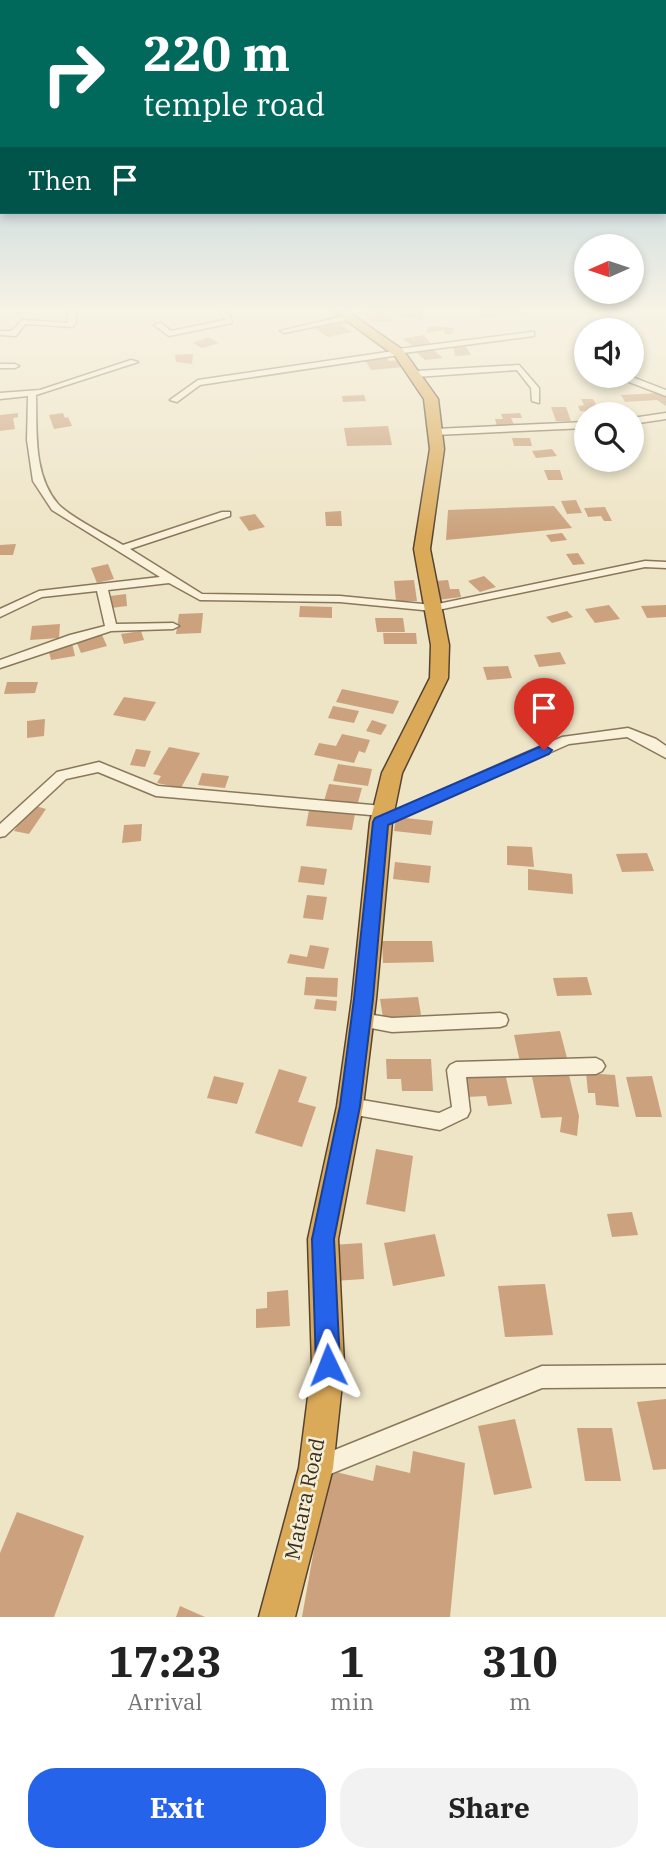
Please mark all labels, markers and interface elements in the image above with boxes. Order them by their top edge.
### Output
text: 220 m [143,21,290,84]
icon: right [28,28,119,119]
text: temple road [143,83,325,125]
icon: arrive [106,161,144,199]
text: Then [28,163,92,197]
north arrow [574,234,644,304]
map controls [574,234,644,472]
button: sound [574,318,644,388]
button: search [574,402,644,472]
pin [514,678,574,750]
icon: arrive [525,689,563,727]
position arrow [291,1328,365,1402]
street label: Matara Road [277,1435,331,1562]
text: 17:23 [108,1634,222,1689]
text: 1 [339,1634,365,1689]
text: 310 [482,1634,558,1689]
text: Arrival [128,1686,202,1716]
text: min [330,1686,374,1716]
text: m [509,1686,531,1716]
button: Exit [28,1768,326,1848]
button: Share [340,1768,638,1848]

